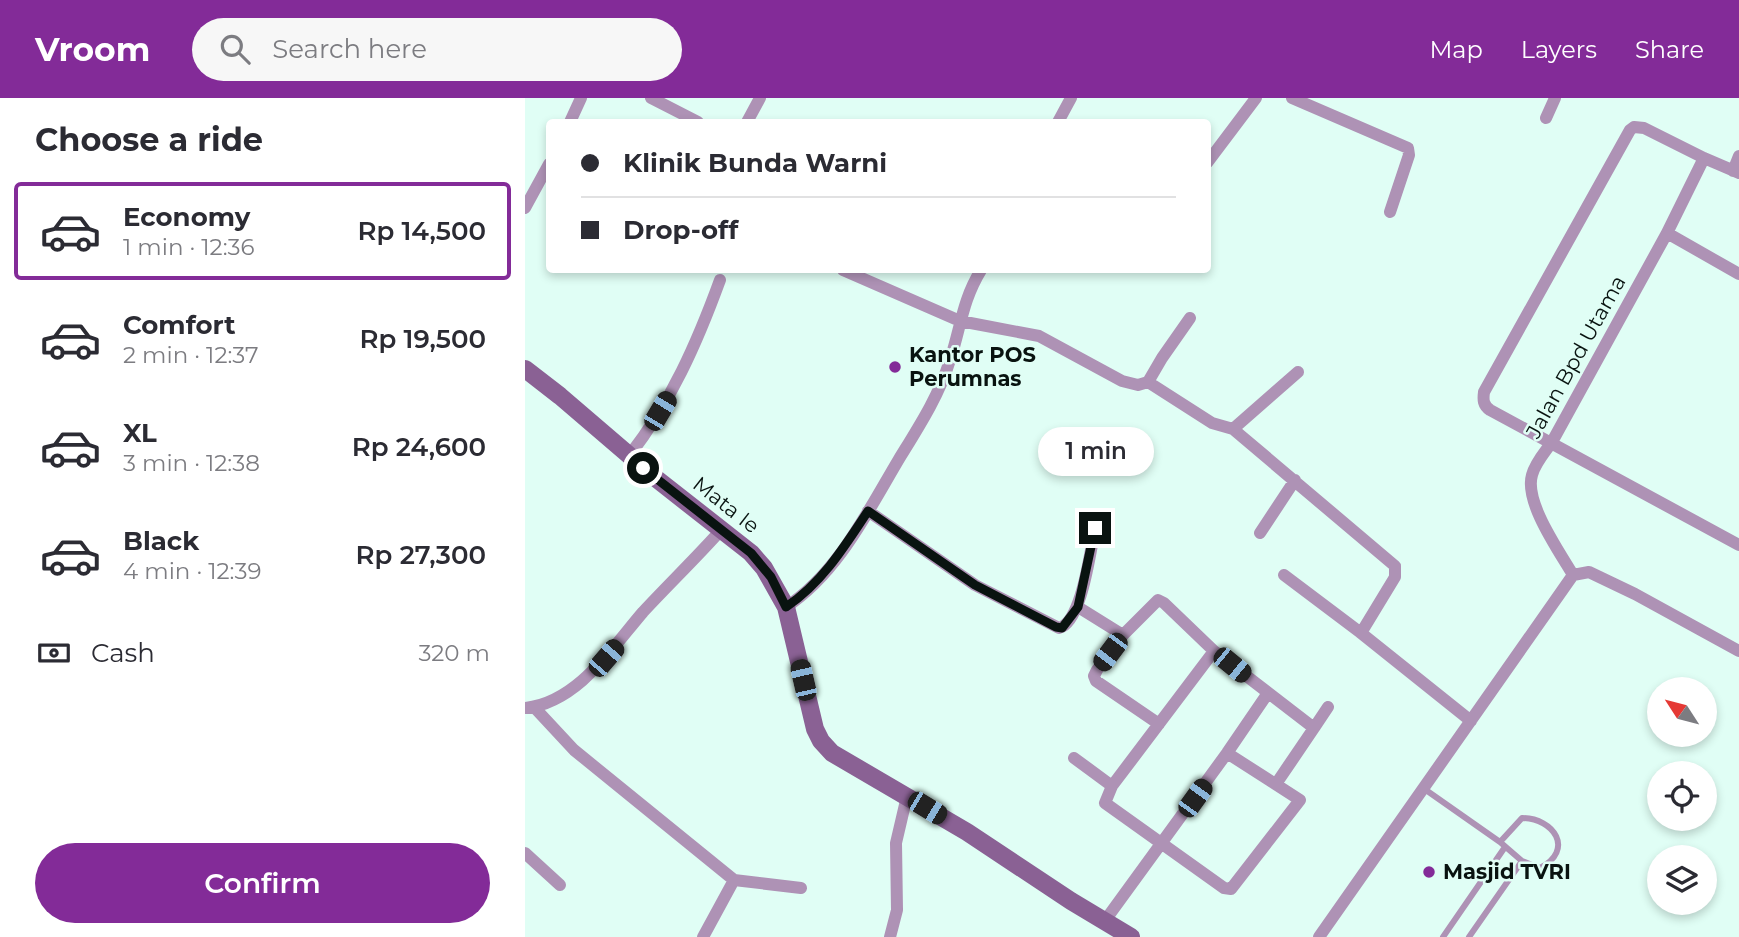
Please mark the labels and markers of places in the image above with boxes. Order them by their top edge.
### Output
place label: Kantor POS Perumnas [909,342,1036,391]
marker: Kantor POS Perumnas [887,359,903,375]
place label: Masjid TVRI [1443,859,1571,884]
marker: Masjid TVRI [1421,864,1437,880]

